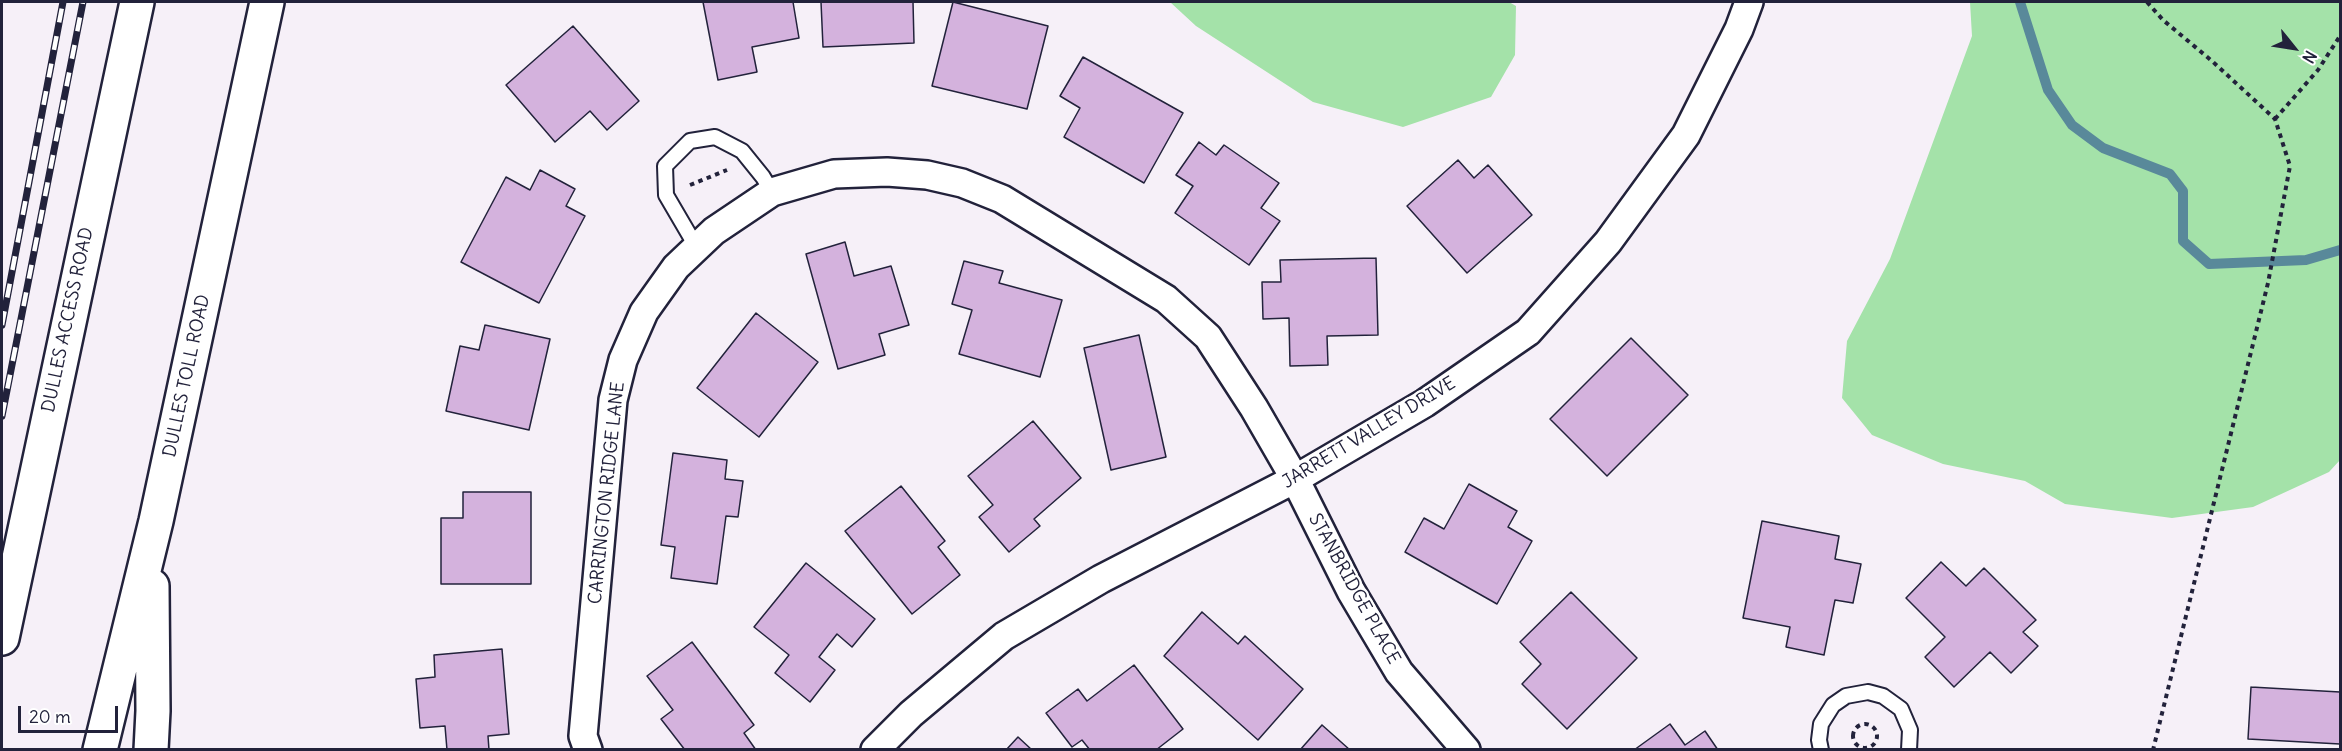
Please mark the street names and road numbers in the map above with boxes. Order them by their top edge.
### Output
street label: DULLES ACCESS ROAD [38,226,98,414]
street label: DULLES TOLL ROAD [159,293,215,459]
street label: JARRETT VALLEY DRIVE [1279,373,1459,493]
street label: CARRINGTON RIDGE LANE [585,381,629,605]
street label: STANBRIDGE PLACE [1304,510,1404,668]

